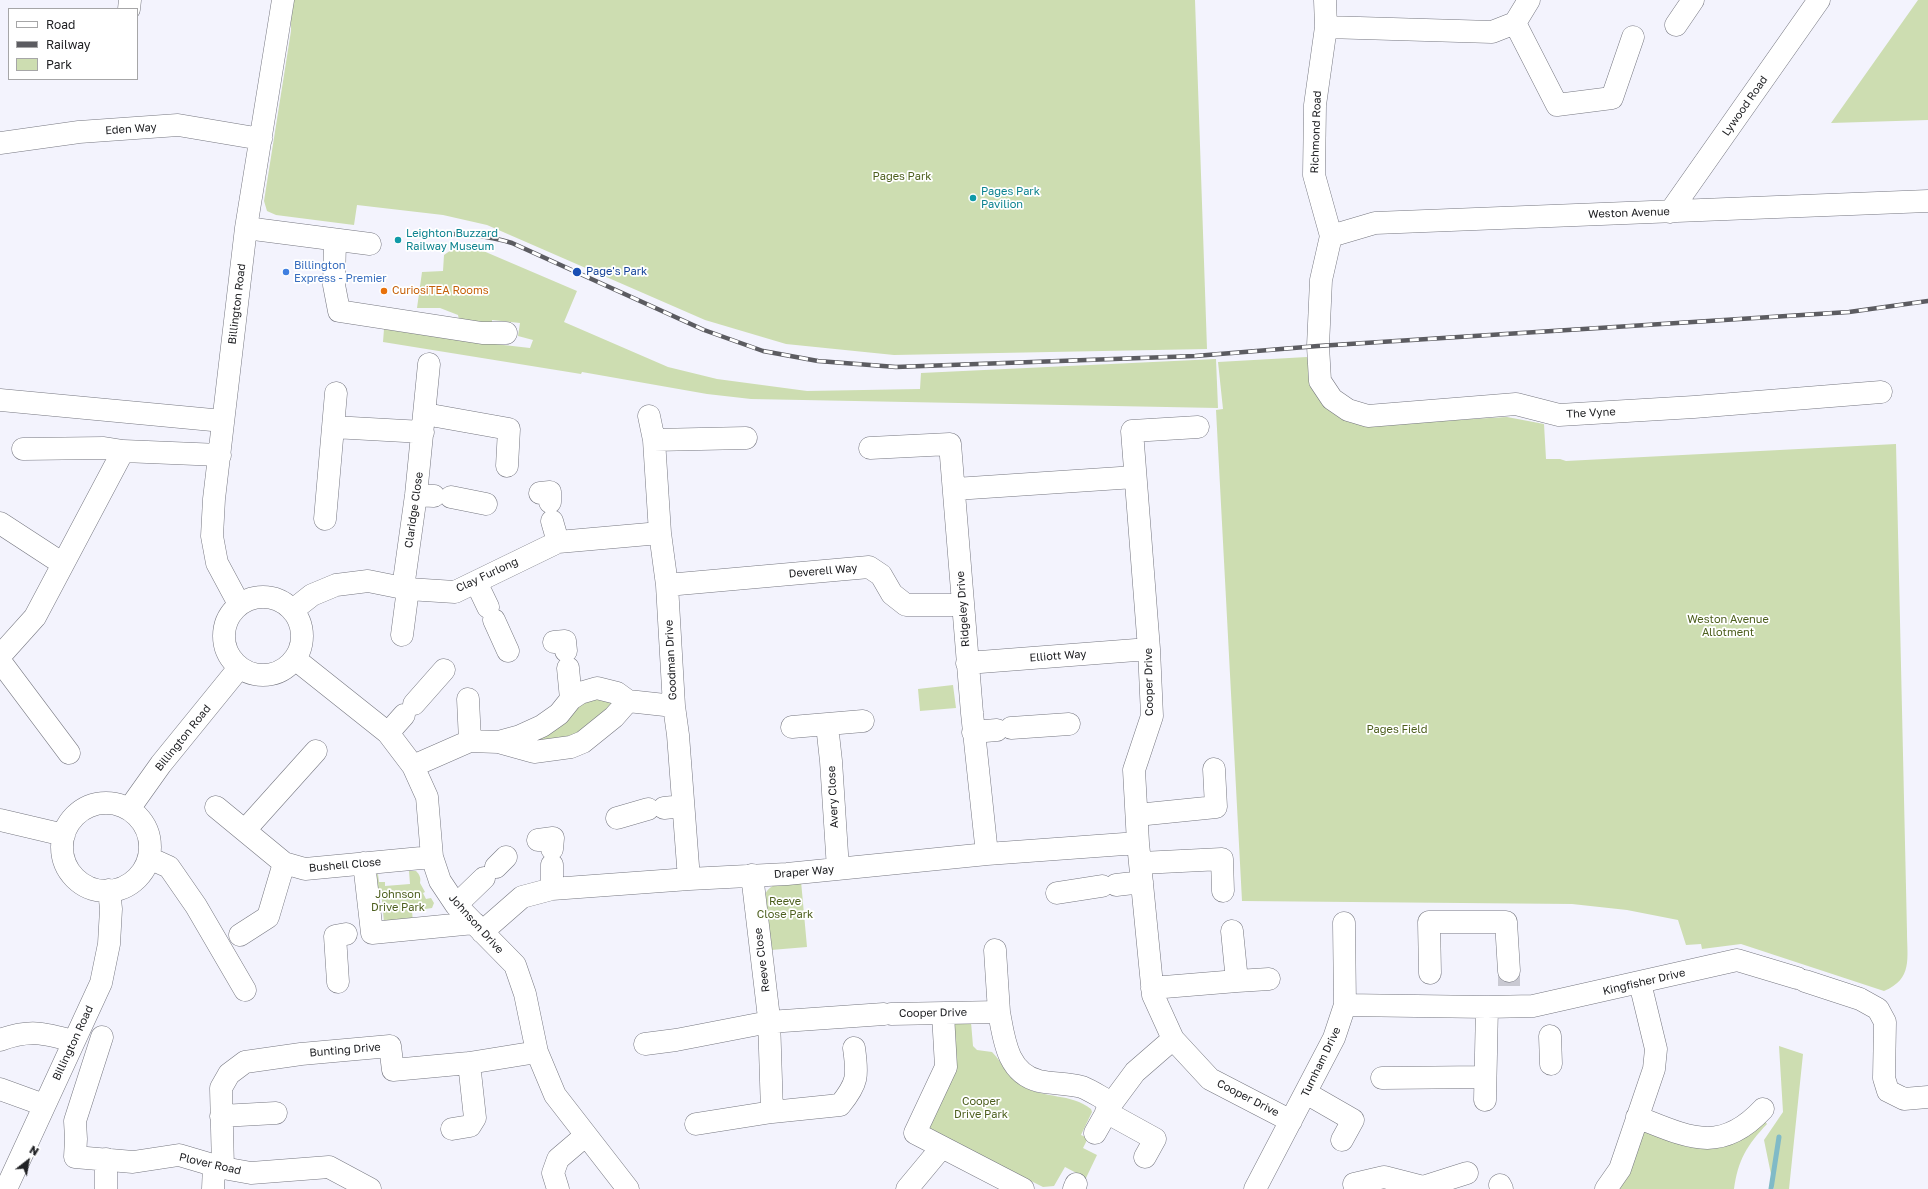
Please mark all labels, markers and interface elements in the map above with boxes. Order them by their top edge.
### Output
legend [8,8,138,80]
text: Road [46,17,75,32]
text: Railway [46,37,91,52]
text: Park [46,57,72,72]
street label: Lywood Road [1719,73,1771,139]
street label: Richmond Road [1308,90,1324,174]
street label: Eden Way [105,121,157,137]
park label: Pages Park [873,170,931,184]
place label: Pages Park Pavilion [981,185,1040,211]
marker: Pages Park Pavilion [968,193,978,203]
street label: Weston Avenue [1588,205,1670,221]
place label: Leighton Buzzard Railway Museum [406,227,498,253]
marker: Leighton Buzzard Railway Museum [393,235,403,245]
place label: Billington Express - Premier [294,259,387,285]
street label: Billington Road [225,263,249,345]
place label: Page's Park [586,265,647,279]
marker: Page's Park [571,266,583,278]
marker: Billington Express - Premier [281,267,291,277]
place label: CuriosiTEA Rooms [392,284,489,298]
marker: CuriosiTEA Rooms [379,286,389,296]
street label: The Vyne [1566,405,1616,421]
street label: Claridge Close [402,471,426,549]
street label: Clay Furlong [454,555,520,595]
street label: Deverell Way [788,561,858,581]
street label: Ridgeley Drive [954,571,972,647]
park label: Weston Avenue Allotment [1687,613,1769,639]
street label: Goodman Drive [662,619,680,701]
street label: Elliott Way [1029,647,1087,665]
street label: Cooper Drive [1142,648,1156,716]
street label: Billington Road [152,702,214,774]
park label: Pages Field [1366,723,1428,737]
street label: Avery Close [825,766,841,828]
street label: Bushell Close [308,855,382,875]
street label: Draper Way [773,863,835,881]
park label: Johnson Drive Park [371,888,425,914]
street label: Johnson Drive [446,892,506,956]
park label: Reeve Close Park [757,895,813,921]
street label: Reeve Close [752,927,772,993]
street label: Kingfisher Drive [1601,966,1687,998]
street label: Billington Road [50,1003,96,1083]
street label: Cooper Drive [899,1006,967,1020]
street label: Turnham Drive [1298,1025,1344,1099]
street label: Bunting Drive [309,1040,381,1060]
street label: Cooper Drive [1215,1077,1281,1119]
park label: Cooper Drive Park [954,1095,1008,1121]
north arrow [8,1141,48,1181]
text: N [28,1143,41,1158]
street label: Plover Road [178,1150,242,1178]

